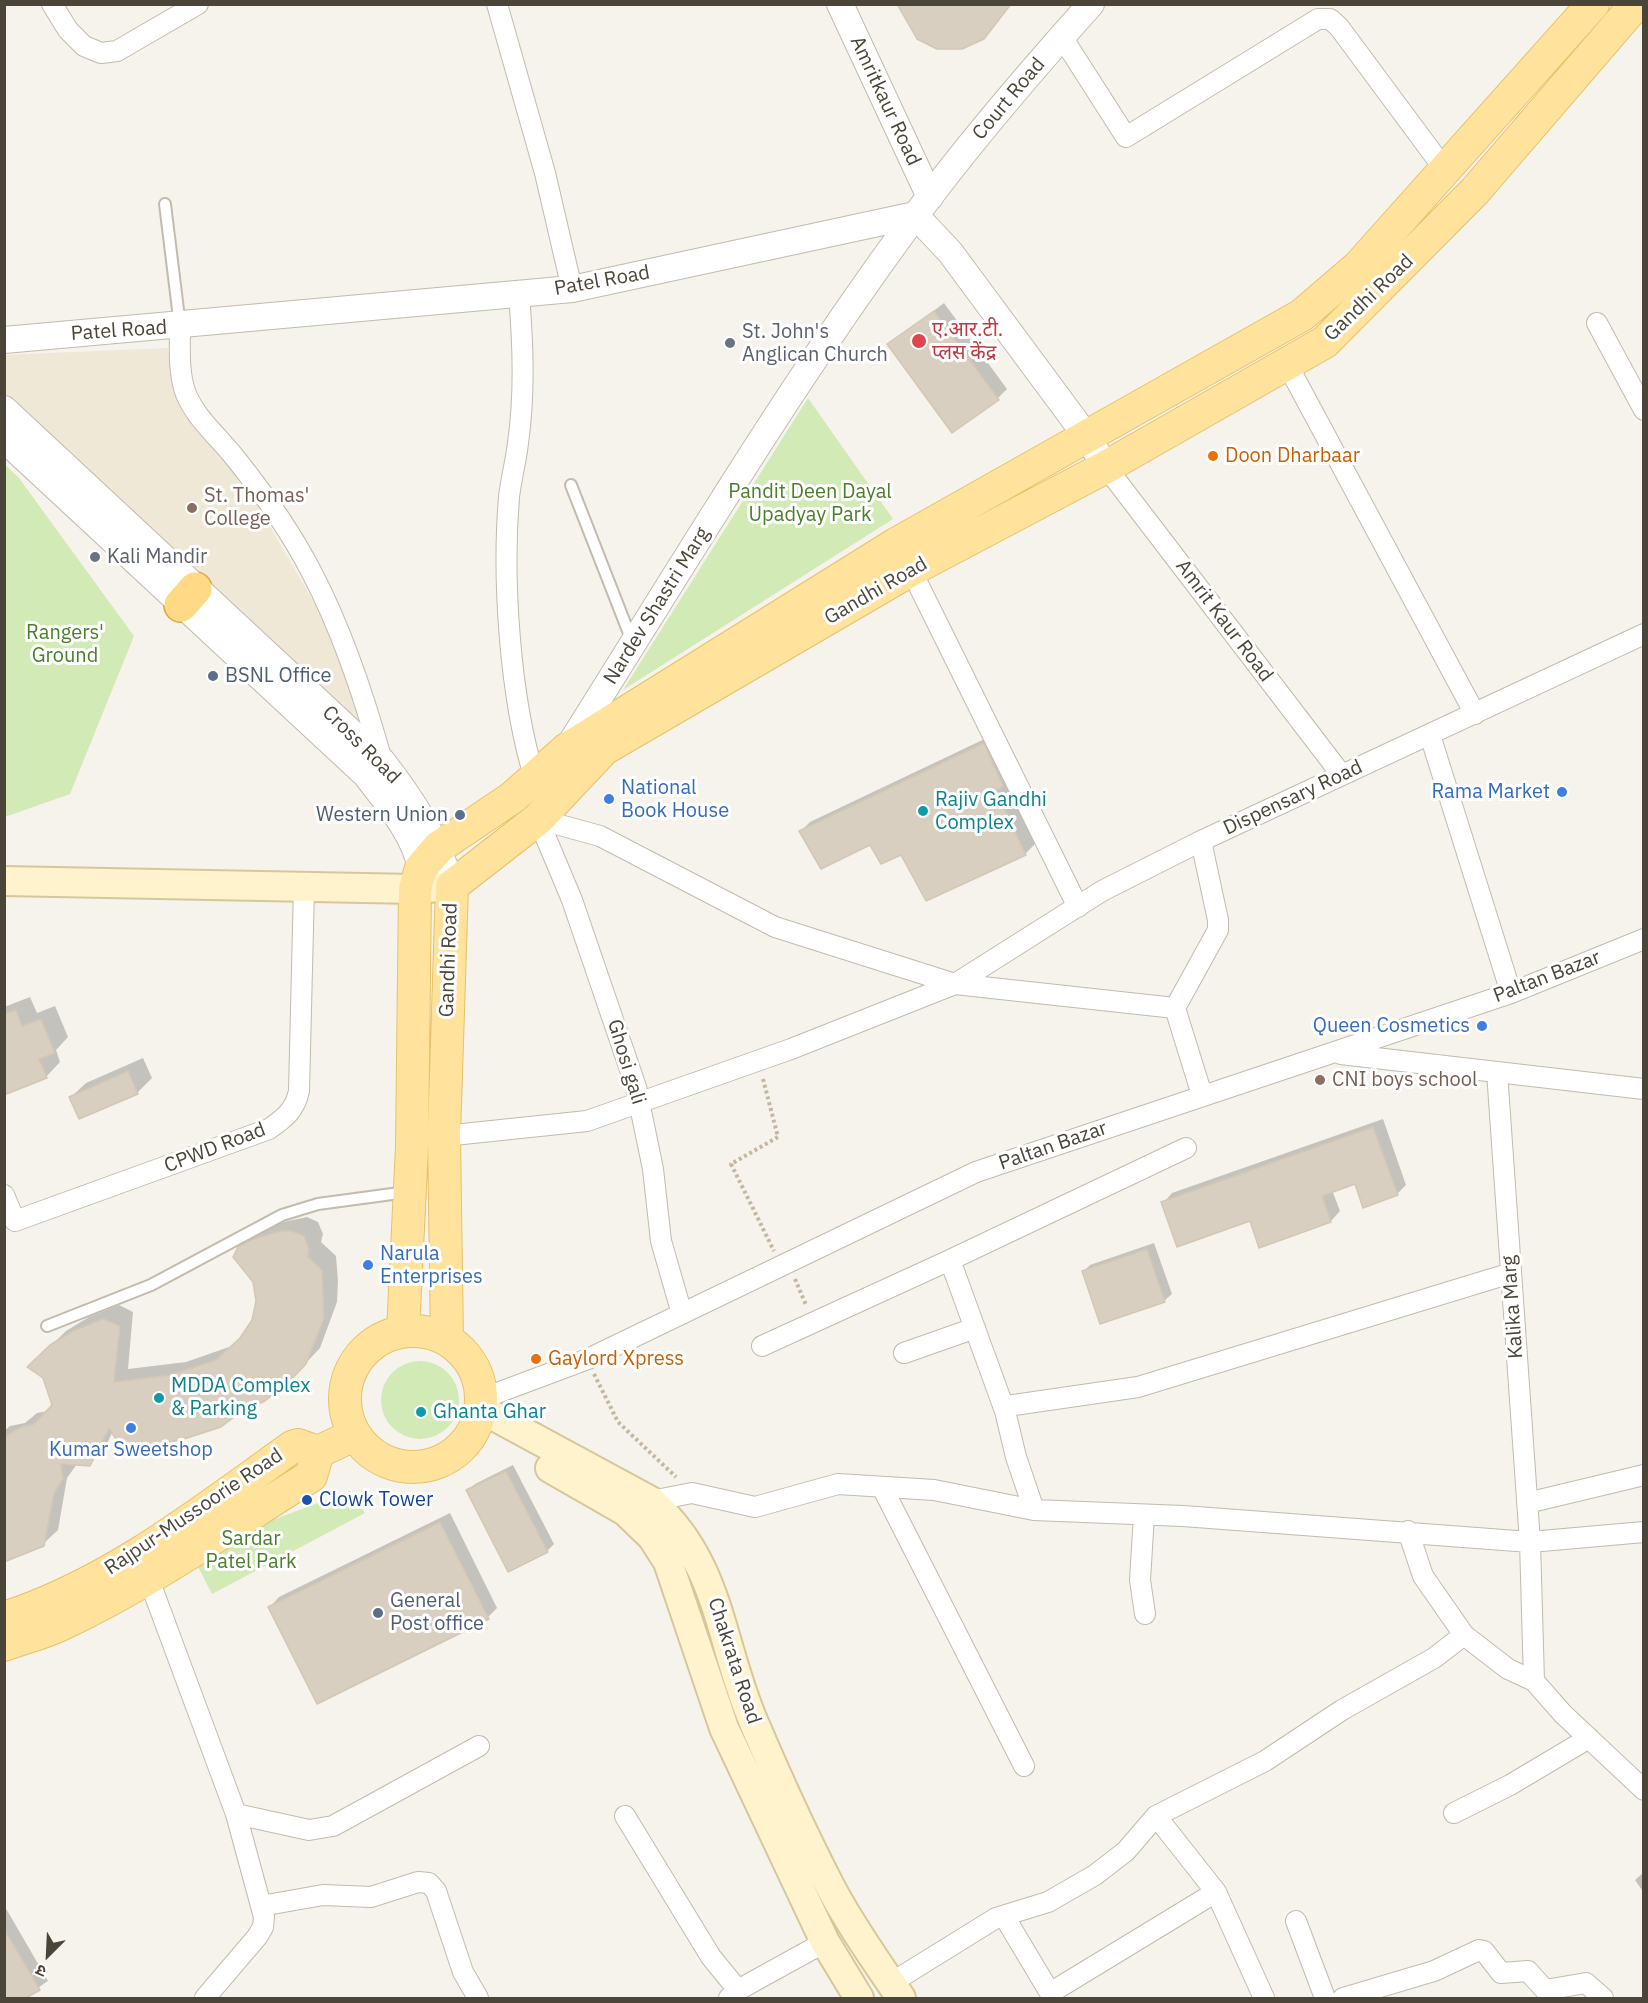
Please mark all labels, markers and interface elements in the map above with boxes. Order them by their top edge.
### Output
street label: Amritkaur Road [845,32,925,170]
street label: Court Road [968,53,1050,145]
street label: Gandhi Road [1319,250,1419,346]
street label: Patel Road [552,261,652,301]
street label: Patel Road [70,316,168,346]
place label: ए.आर.टी. प्लस केंद्र [932,318,1003,365]
place label: St. John's Anglican Church [742,320,888,367]
marker: ए.आर.टी. प्लस केंद्र [910,332,928,350]
marker: St. John's Anglican Church [723,336,737,350]
place label: Doon Dharbaar [1225,444,1360,468]
marker: Doon Dharbaar [1206,449,1220,463]
park label: Pandit Deen Dayal Upadyay Park [728,480,892,527]
place label: St. Thomas' College [204,484,309,531]
marker: St. Thomas' College [185,501,199,515]
street label: Nardev Shastri Marg [599,523,715,689]
place label: Kali Mandir [107,545,207,569]
marker: Kali Mandir [88,550,102,564]
street label: Gandhi Road [820,552,932,630]
street label: Amrit Kaur Road [1170,555,1278,687]
park label: Rangers' Ground [26,621,104,668]
place label: BSNL Office [225,664,331,688]
marker: BSNL Office [206,669,220,683]
street label: Cross Road [317,701,405,789]
street label: Dispensary Road [1220,755,1366,841]
place label: National Book House [621,776,729,823]
place label: Rama Market [1431,780,1550,804]
marker: Rama Market [1555,785,1569,799]
place label: Rajiv Gandhi Complex [935,788,1047,835]
marker: National Book House [602,792,616,806]
place label: Western Union [316,803,448,827]
marker: Rajiv Gandhi Complex [916,804,930,818]
marker: Western Union [453,808,467,822]
street label: Gandhi Road [435,902,463,1018]
street label: Paltan Bazar [1490,946,1604,1008]
place label: Queen Cosmetics [1313,1014,1470,1038]
street label: Ghosi gali [602,1017,650,1107]
marker: Queen Cosmetics [1475,1019,1489,1033]
place label: CNI boys school [1332,1068,1477,1092]
marker: CNI boys school [1313,1073,1327,1087]
street label: Paltan Bazar [996,1116,1110,1176]
street label: CPWD Road [161,1118,269,1178]
place label: Narula Enterprises [380,1242,483,1289]
street label: Kalika Marg [1497,1254,1529,1360]
marker: Narula Enterprises [361,1258,375,1272]
place label: Gaylord Xpress [548,1347,684,1371]
marker: Gaylord Xpress [529,1352,543,1366]
place label: MDDA Complex & Parking [171,1374,310,1421]
marker: MDDA Complex & Parking [152,1391,166,1405]
place label: Ghanta Ghar [433,1400,546,1424]
marker: Ghanta Ghar [414,1405,428,1419]
marker: Kumar Sweetshop [124,1421,138,1435]
place label: Kumar Sweetshop [49,1438,213,1462]
street label: Rajpur-Mussoorie Road [100,1443,288,1581]
place label: Clowk Tower [319,1488,433,1512]
marker: Clowk Tower [300,1493,314,1507]
park label: Sardar Patel Park [205,1527,297,1574]
place label: General Post office [390,1589,484,1636]
street label: Chakrata Road [702,1595,766,1727]
marker: General Post office [371,1606,385,1620]
north arrow [18,1925,78,1985]
text: उ [32,1960,49,1982]

